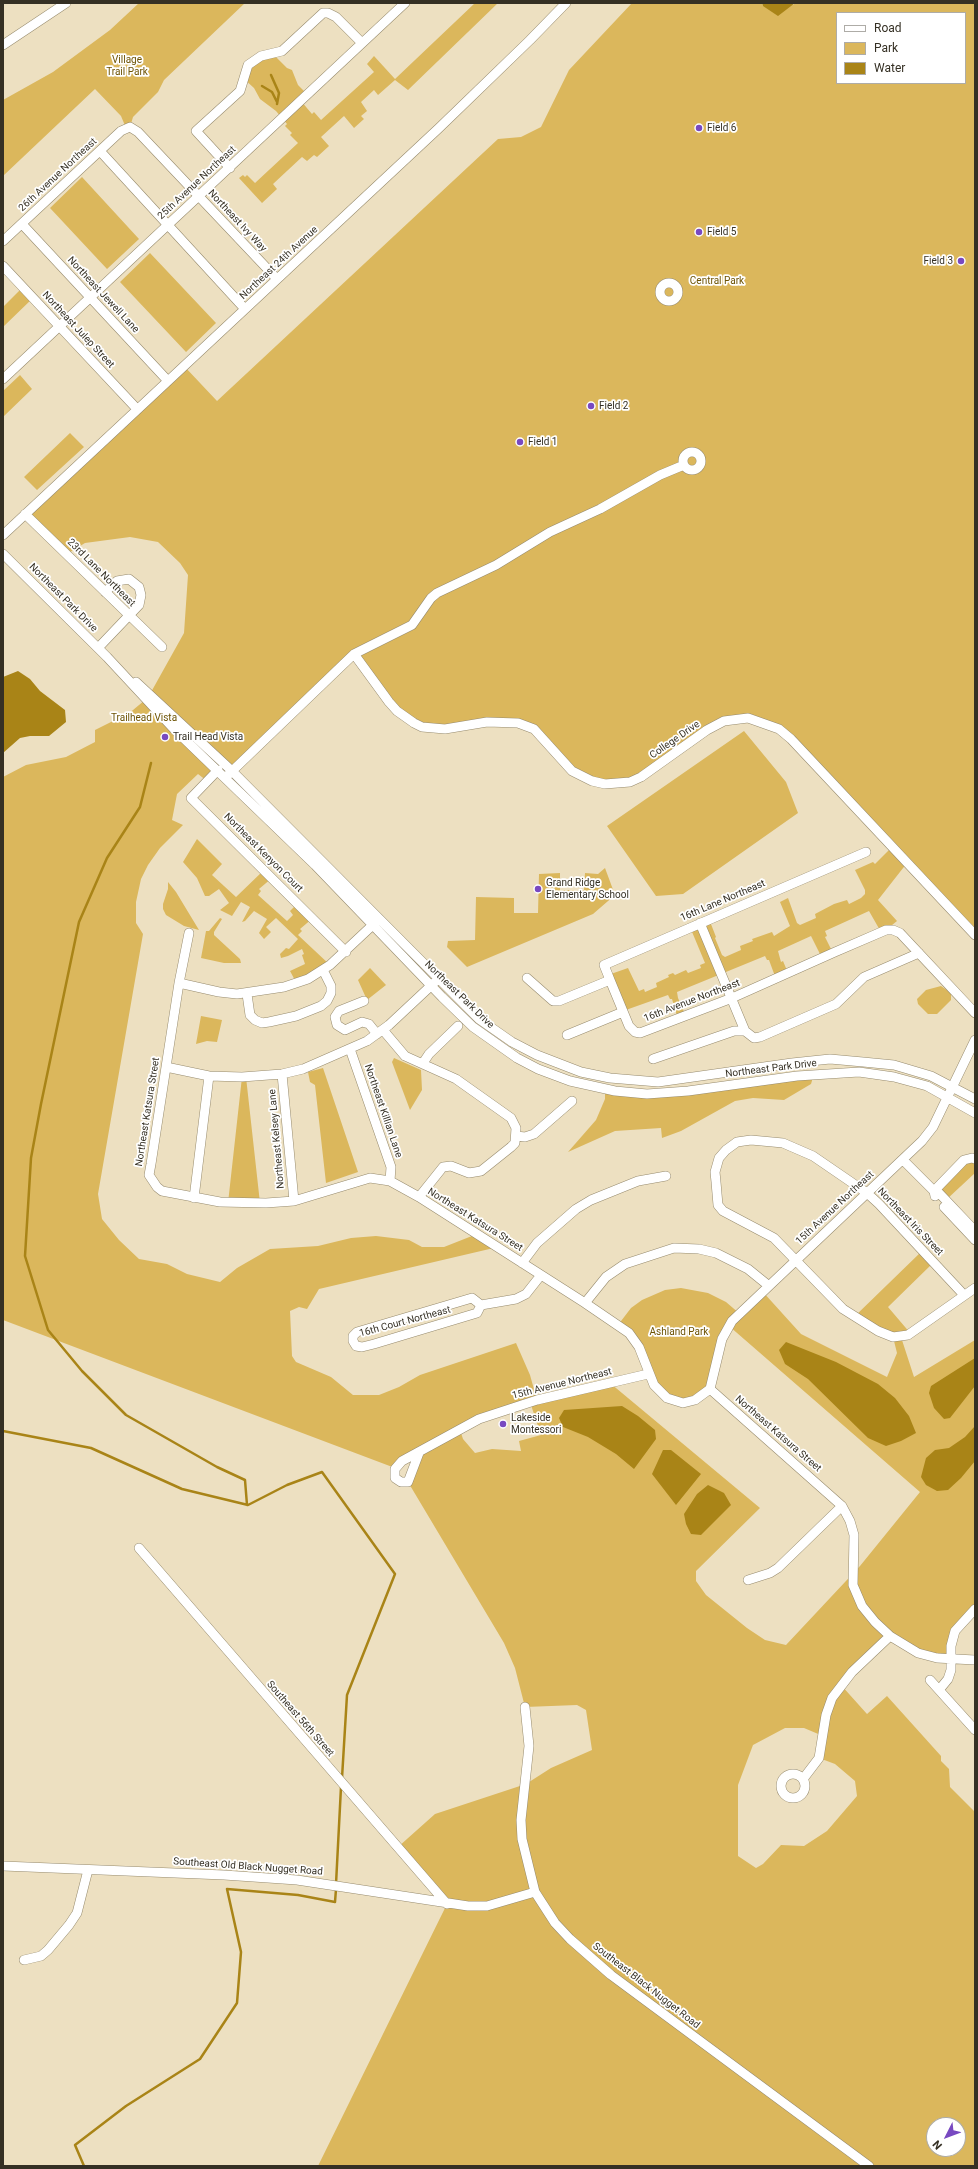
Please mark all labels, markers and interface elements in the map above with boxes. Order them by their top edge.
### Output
legend [836,12,966,84]
text: Road [874,21,902,35]
text: Park [874,41,898,55]
park label: Village Trail Park [106,54,148,78]
text: Water [874,61,905,75]
place label: Field 6 [707,122,736,134]
marker: Field 6 [694,123,704,133]
street label: 26th Avenue Northeast [17,136,99,214]
street label: 25th Avenue Northeast [156,144,238,222]
street label: Northeast Ivy Way [205,187,269,255]
street label: Northeast 24th Avenue [238,224,320,302]
place label: Field 5 [707,226,736,238]
marker: Field 5 [694,227,704,237]
street label: Northeast Jewell Lane [65,255,141,335]
place label: Field 3 [924,255,953,267]
marker: Field 3 [956,256,966,266]
park label: Central Park [690,275,744,287]
street label: Northeast Julep Street [39,289,117,371]
place label: Field 2 [599,400,628,412]
marker: Field 2 [586,401,596,411]
place label: Field 1 [528,436,557,448]
marker: Field 1 [515,437,525,447]
street label: 23rd Lane Northeast [65,537,137,609]
street label: Northeast Park Drive [26,561,100,635]
park label: Trailhead Vista [111,712,177,724]
street label: College Drive [648,718,702,762]
place label: Trail Head Vista [173,731,243,743]
marker: Trail Head Vista [160,732,170,742]
street label: Northeast Kenyon Court [221,811,305,895]
place label: Grand Ridge Elementary School [546,877,629,900]
street label: 16th Lane Northeast [679,878,767,924]
marker: Grand Ridge Elementary School [533,884,543,894]
street label: Northeast Park Drive [422,959,496,1031]
street label: 16th Avenue Northeast [642,977,742,1025]
street label: Northeast Katsura Street [133,1057,163,1167]
street label: Northeast Park Drive [725,1057,817,1081]
street label: Northeast Killian Lane [361,1063,405,1159]
street label: Northeast Kelsey Lane [267,1089,287,1189]
street label: 15th Avenue Northeast [794,1169,876,1247]
street label: Northeast Katsura Street [425,1186,525,1254]
street label: Northeast Iris Street [875,1186,945,1258]
street label: 16th Court Northeast [358,1304,452,1340]
park label: Ashland Park [650,1326,708,1338]
street label: 15th Avenue Northeast [511,1366,613,1402]
street label: Northeast Katsura Street [733,1393,823,1475]
place label: Lakeside Montessori [511,1412,561,1436]
marker: Lakeside Montessori [498,1419,508,1429]
street label: Southeast 56th Street [264,1679,336,1759]
street label: Southeast Old Black Nugget Road [173,1856,323,1878]
street label: Southeast Black Nugget Road [590,1941,702,2031]
north arrow [926,2117,966,2157]
text: N [930,2137,945,2152]

